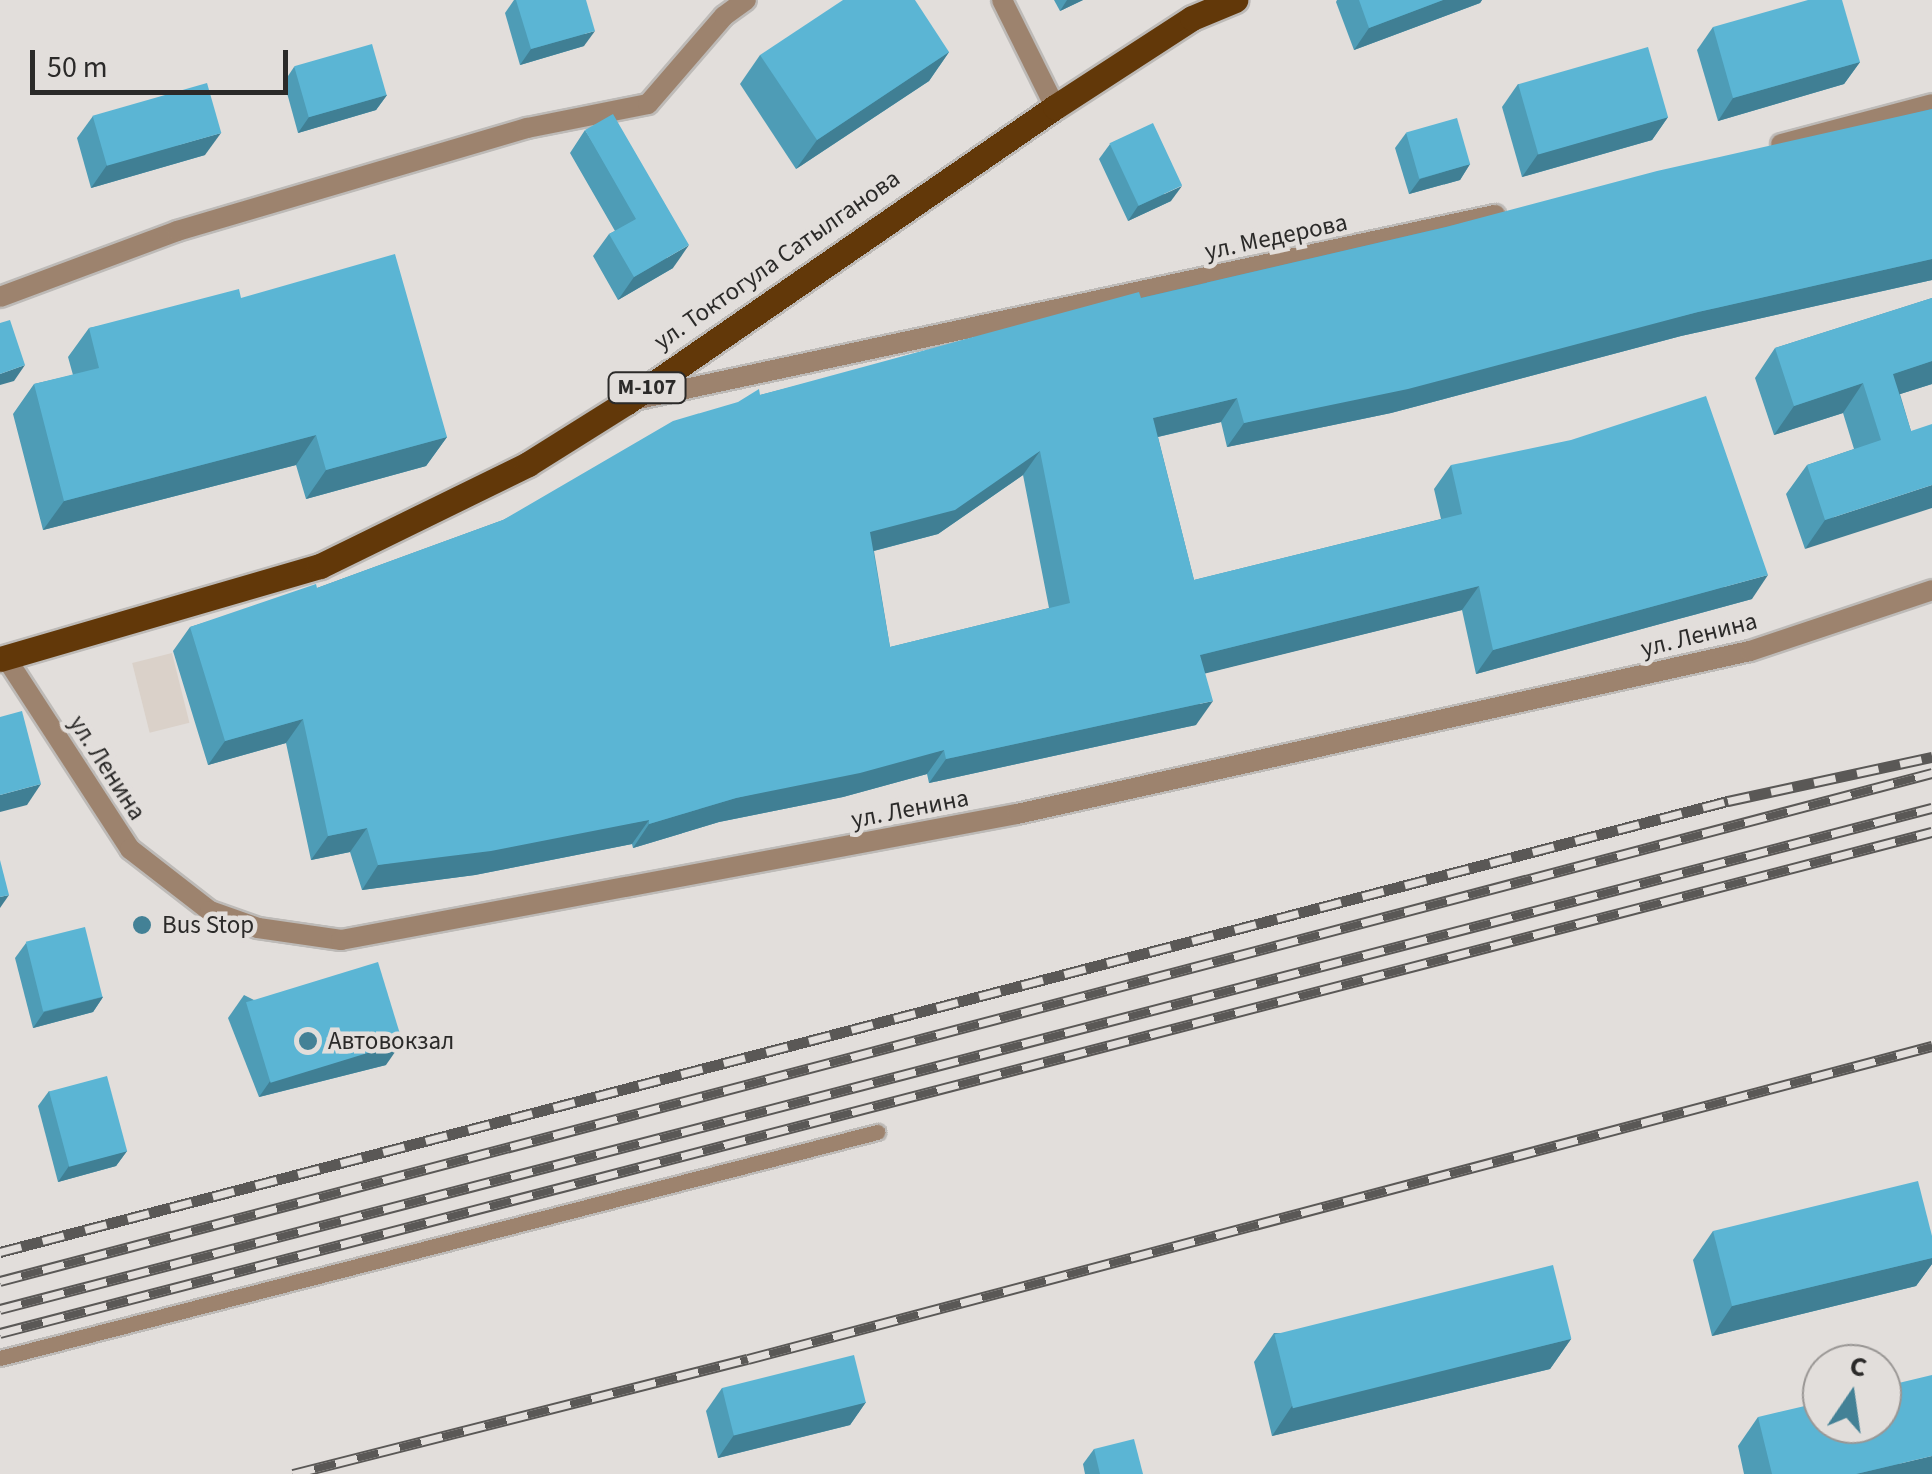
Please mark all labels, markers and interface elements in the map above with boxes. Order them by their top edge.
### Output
scale bar [35,30,292,92]
text: 50 m [47,46,108,89]
street label: ул. Токтогула Сатылганова [648,164,906,356]
street label: ул. Медерова [1202,207,1350,267]
road number: М-107 [607,371,687,405]
street label: ул. Ленина [1638,606,1760,664]
street label: ул. Ленина [62,710,152,826]
street label: ул. Ленина [849,783,971,835]
place label: Bus Stop [162,910,254,940]
marker: Bus Stop [131,914,153,936]
place label: Автовокзал [328,1026,454,1056]
marker: Автовокзал [297,1030,319,1052]
north arrow [1802,1344,1902,1444]
text: С [1846,1345,1871,1388]

